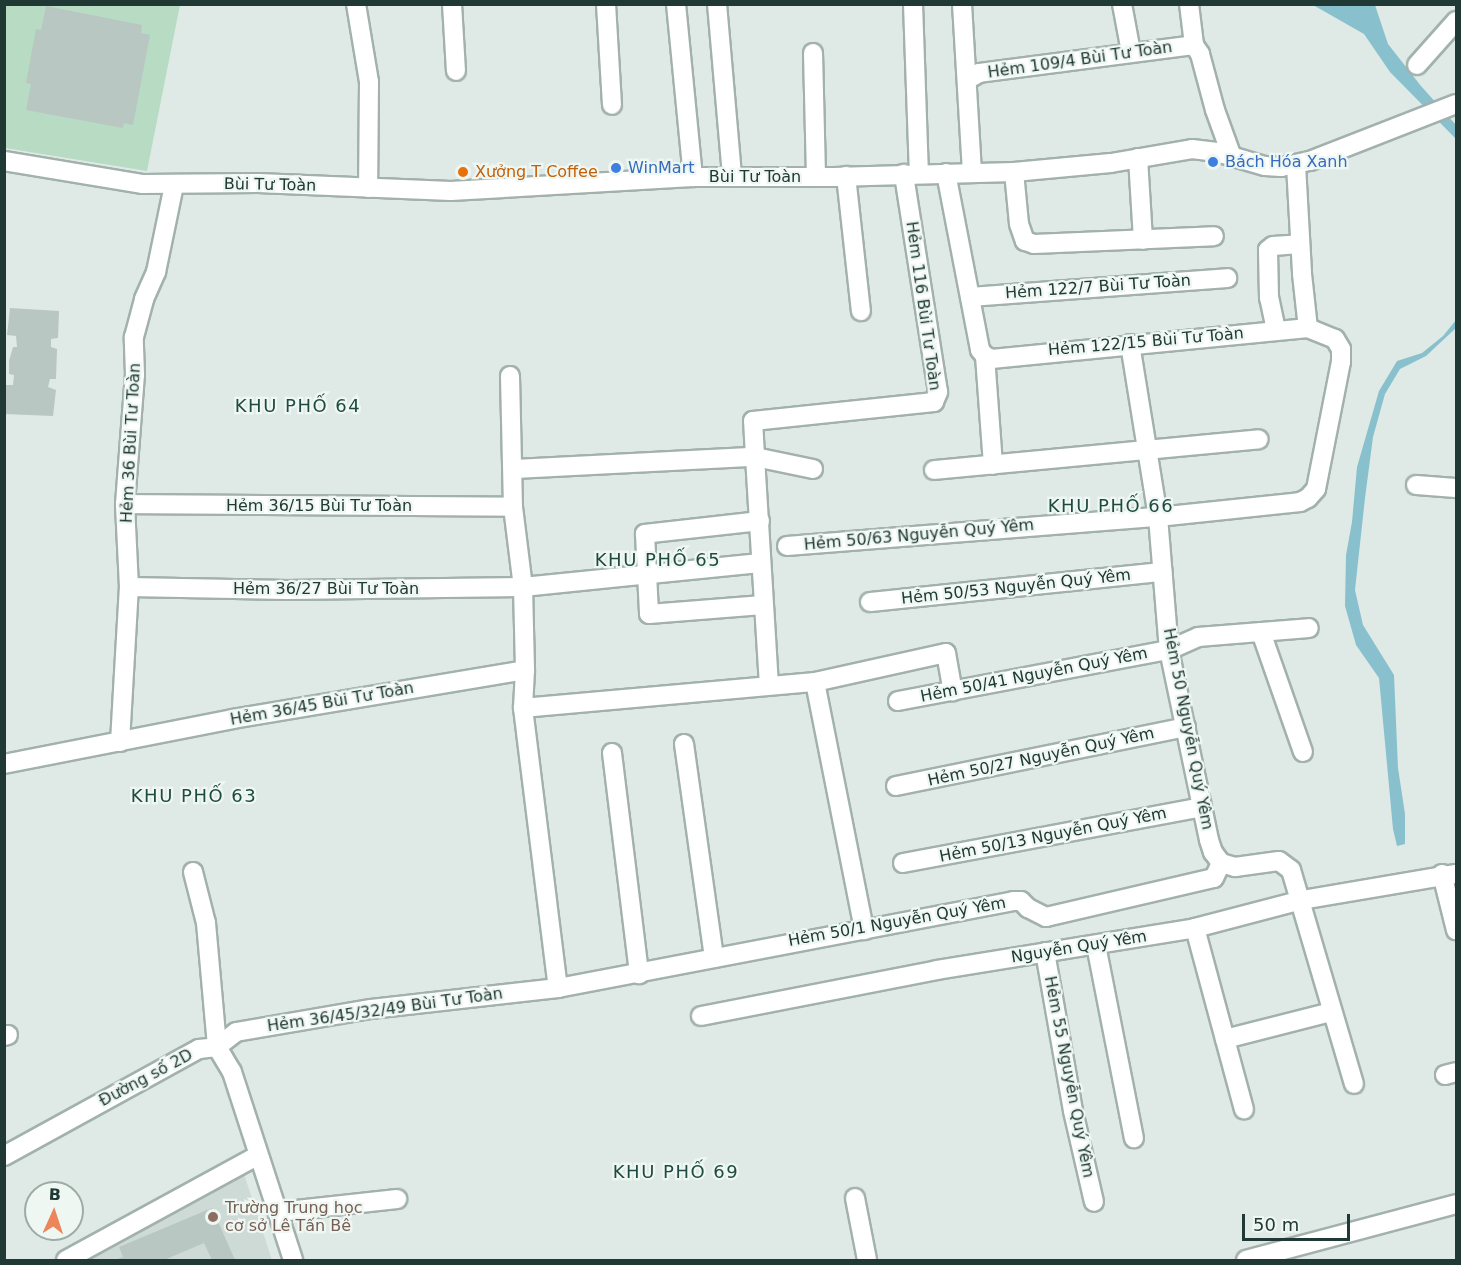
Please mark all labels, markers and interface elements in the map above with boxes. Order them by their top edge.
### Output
street label: Hẻm 109/4 Bùi Tư Toàn [986,38,1174,82]
place label: Bách Hóa Xanh [1225,152,1348,172]
marker: Bách Hóa Xanh [1206,155,1220,169]
place label: WinMart [628,158,695,178]
marker: WinMart [609,161,623,175]
place label: Xưởng T Coffee [475,162,598,182]
marker: Xưởng T Coffee [456,165,470,179]
street label: Bùi Tư Toàn [709,167,801,187]
street label: Bùi Tư Toàn [224,175,316,195]
street label: Hẻm 116 Bùi Tư Toàn [902,220,944,392]
street label: Hẻm 122/7 Bùi Tư Toàn [1004,271,1192,303]
street label: Hẻm 122/15 Bùi Tư Toàn [1047,324,1245,360]
street label: Hẻm 36 Bùi Tư Toàn [117,362,145,524]
district label: KHU PHỐ 64 [235,395,361,417]
district label: KHU PHỐ 66 [1048,495,1174,517]
street label: Hẻm 36/15 Bùi Tư Toàn [226,496,412,516]
street label: Hẻm 50/63 Nguyễn Quý Yêm [803,515,1035,555]
district label: KHU PHỐ 65 [595,549,721,571]
street label: Hẻm 50/53 Nguyễn Quý Yêm [900,565,1132,609]
street label: Hẻm 36/27 Bùi Tư Toàn [233,579,419,599]
street label: Hẻm 50 Nguyễn Quý Yêm [1159,626,1217,832]
street label: Hẻm 50/41 Nguyễn Quý Yêm [919,644,1149,706]
street label: Hẻm 36/45 Bùi Tư Toàn [229,678,415,730]
street label: Hẻm 50/27 Nguyễn Quý Yêm [926,724,1156,790]
district label: KHU PHỐ 63 [131,785,257,807]
street label: Hẻm 50/13 Nguyễn Quý Yêm [938,804,1168,866]
street label: Hẻm 50/1 Nguyễn Quý Yêm [787,893,1007,951]
street label: Nguyễn Quý Yêm [1010,927,1148,967]
street label: Hẻm 55 Nguyễn Quý Yêm [1040,974,1098,1180]
street label: Hẻm 36/45/32/49 Bùi Tư Toàn [266,984,504,1036]
street label: Đường số 2D [96,1045,196,1111]
district label: KHU PHỐ 69 [613,1161,739,1183]
north arrow [24,1181,84,1241]
text: B [48,1185,61,1204]
place label: Trường Trung học cơ sở Lê Tấn Bê [225,1198,363,1236]
scale bar [1245,1202,1353,1240]
marker: Trường Trung học cơ sở Lê Tấn Bê [206,1210,220,1224]
text: 50 m [1253,1214,1299,1235]

